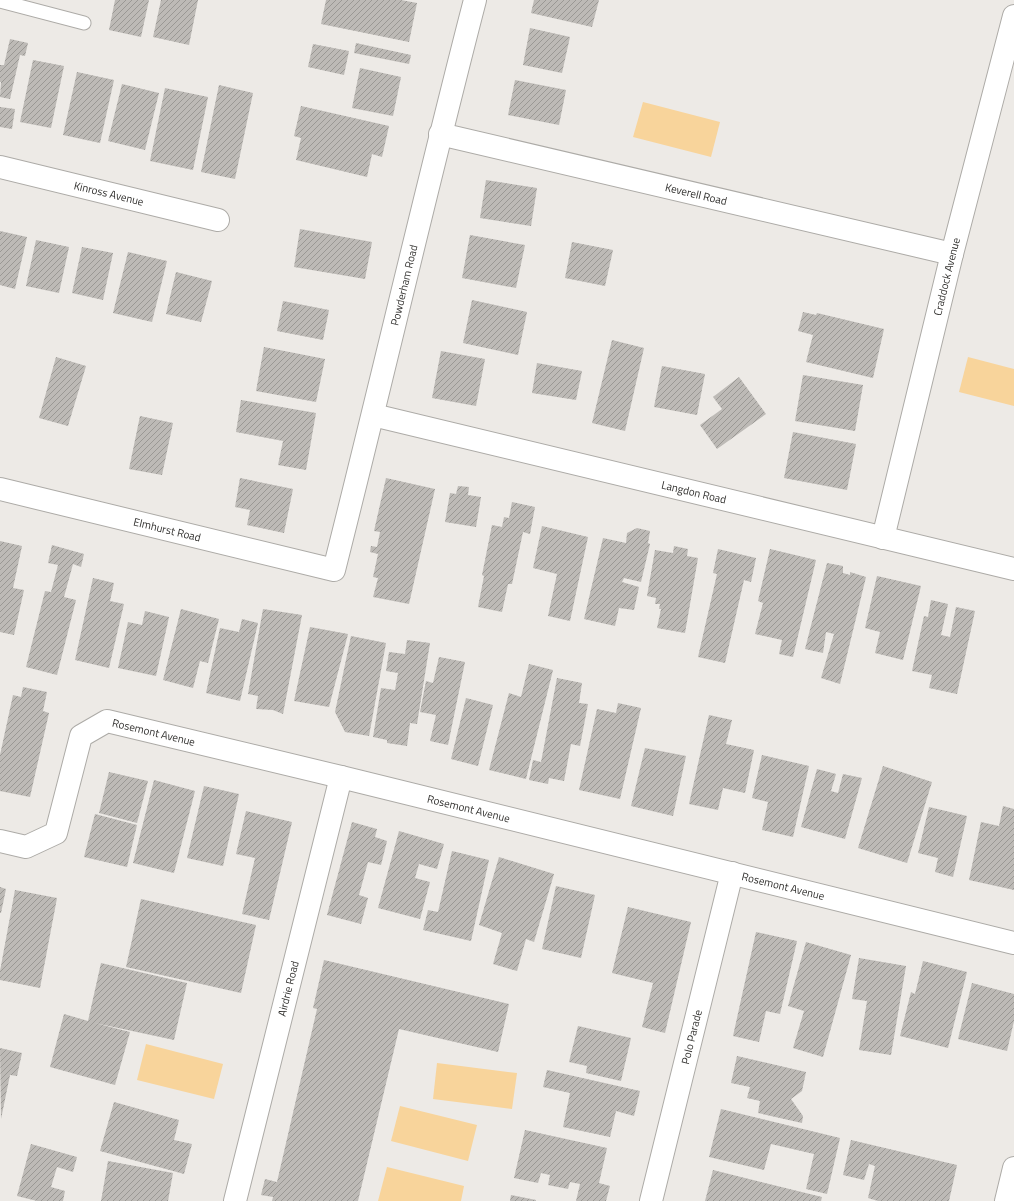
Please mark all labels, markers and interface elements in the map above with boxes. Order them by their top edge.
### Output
street label: Kinross Avenue [72,177,146,210]
street label: Keverell Road [664,179,729,209]
street label: Craddock Avenue [929,236,964,317]
street label: Powderham Road [386,243,422,327]
street label: Langdon Road [660,477,728,508]
street label: Elmhurst Road [132,514,203,545]
street label: Rosemont Avenue [111,715,197,750]
street label: Rosemont Avenue [425,791,512,827]
street label: Rosemont Avenue [740,868,827,904]
street label: Airdrie Road [273,959,303,1018]
street label: Polo Parade [677,1008,706,1066]

